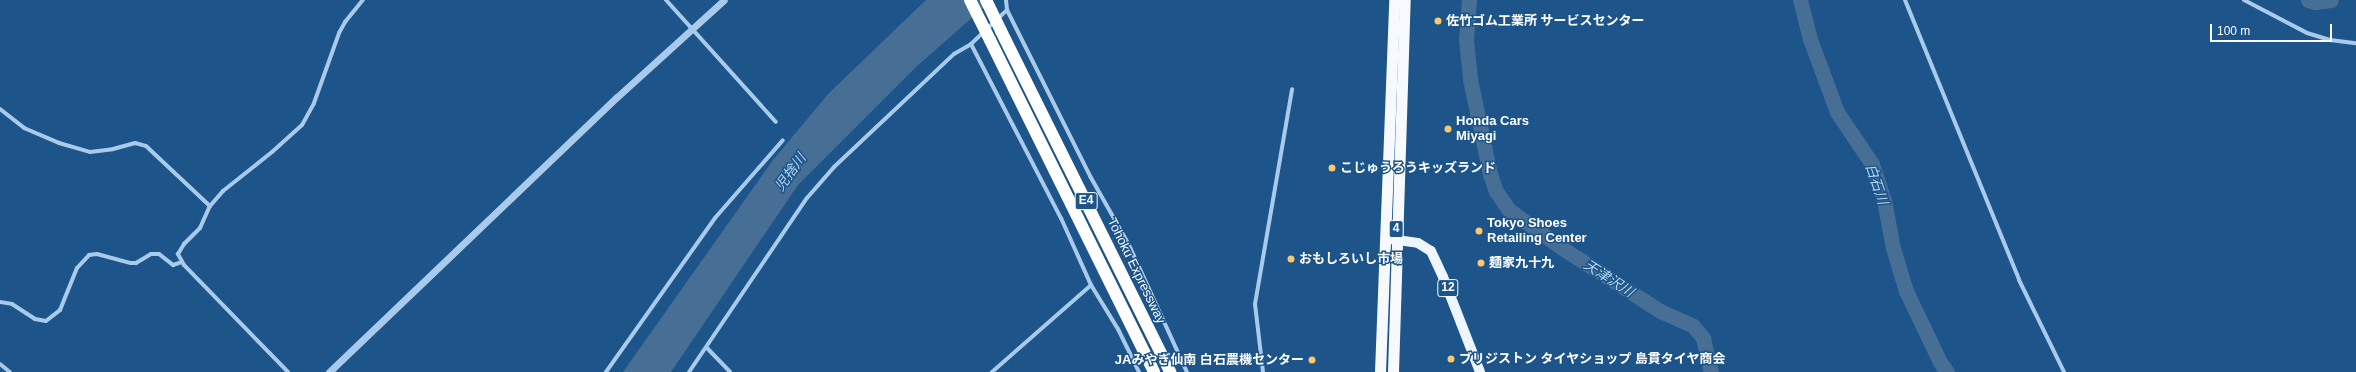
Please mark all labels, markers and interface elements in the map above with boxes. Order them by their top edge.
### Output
place label: 佐竹ゴム工業所 サービスセンター [1446,13,1645,29]
marker: 佐竹ゴム工業所 サービスセンター [1433,16,1443,26]
scale bar [2212,16,2334,42]
text: 100 m [2217,24,2250,38]
place label: Honda Cars Miyagi [1456,114,1529,145]
marker: Honda Cars Miyagi [1443,124,1453,134]
water label: 児捨川 [771,150,809,194]
place label: こじゅうろうキッズランド [1340,160,1496,176]
water label: 白石川 [1862,161,1892,207]
marker: こじゅうろうキッズランド [1327,163,1337,173]
road number: E4 [1074,191,1098,211]
street label: Tohoku Expressway [1104,216,1168,326]
place label: Tokyo Shoes Retailing Center [1487,216,1587,247]
road number: 4 [1388,219,1404,239]
marker: Tokyo Shoes Retailing Center [1474,226,1484,236]
place label: おもしろいし市場 [1299,251,1403,267]
marker: おもしろいし市場 [1286,254,1296,264]
place label: 麺家九十九 [1489,255,1554,271]
water label: 天津沢川 [1581,256,1637,300]
marker: 麺家九十九 [1476,258,1486,268]
road number: 12 [1437,278,1459,298]
place label: ブリジストン タイヤショップ 島貫タイヤ商会 [1459,351,1726,367]
place label: JAみやぎ仙南 白石農機センター [1115,352,1304,368]
marker: ブリジストン タイヤショップ 島貫タイヤ商会 [1446,354,1456,364]
marker: JAみやぎ仙南 白石農機センター [1307,355,1317,365]

